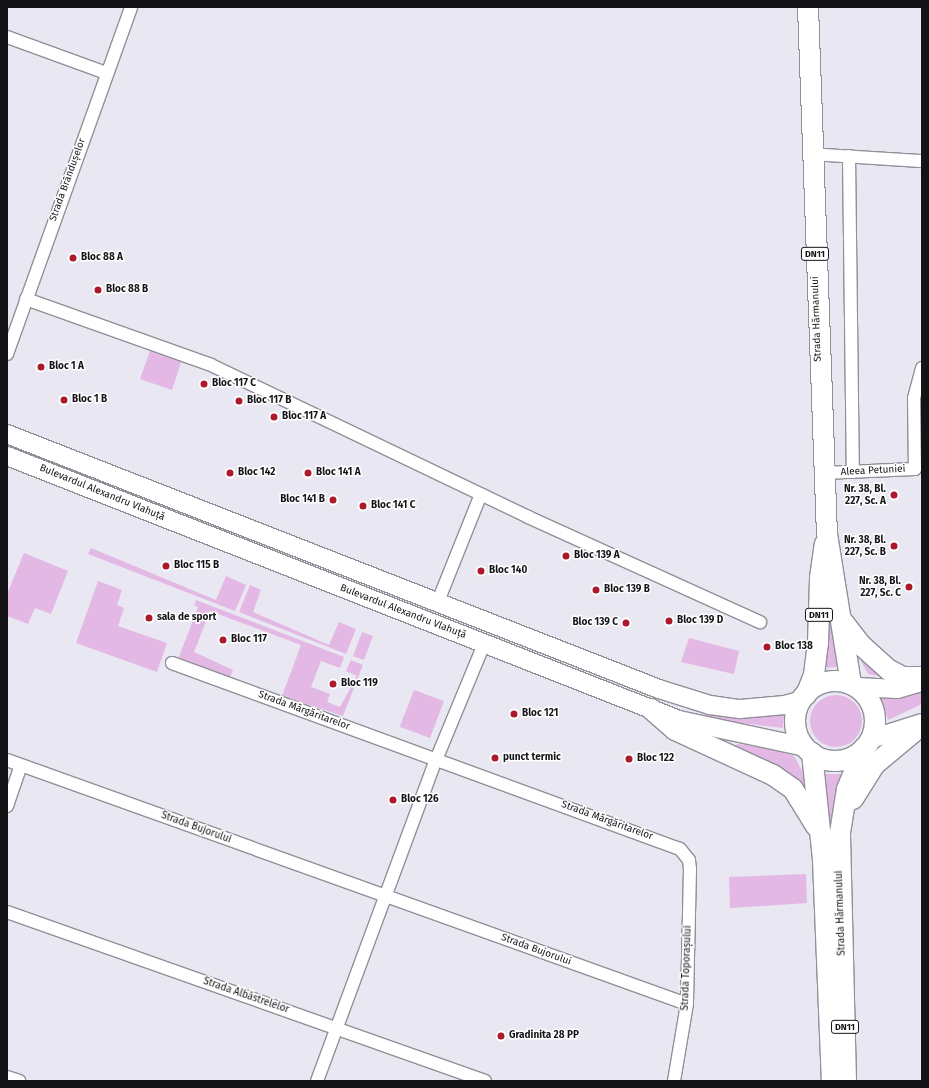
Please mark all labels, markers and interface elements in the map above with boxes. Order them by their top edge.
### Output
street label: Strada Brândușelor [47,137,89,223]
road number: DN11 [800,247,830,261]
place label: Bloc 88 A [81,252,123,264]
marker: Bloc 88 A [68,253,78,263]
street label: Strada Hărmanului [810,276,824,362]
place label: Bloc 88 B [106,284,148,296]
marker: Bloc 88 B [93,285,103,295]
place label: Bloc 1 A [49,361,84,373]
marker: Bloc 1 A [36,362,46,372]
place label: Bloc 117 C [212,378,256,390]
marker: Bloc 117 C [199,379,209,389]
place label: Bloc 1 B [72,394,107,406]
marker: Bloc 1 B [59,395,69,405]
place label: Bloc 117 B [247,395,291,407]
marker: Bloc 117 B [234,396,244,406]
place label: Bloc 117 A [282,411,326,423]
marker: Bloc 117 A [269,412,279,422]
street label: Bulevardul Alexandru Vlahuță [38,462,166,524]
street label: Aleea Petuniei [840,463,906,479]
place label: Bloc 142 [238,467,275,479]
place label: Bloc 141 A [316,467,361,479]
marker: Bloc 142 [225,468,235,478]
marker: Bloc 141 A [303,468,313,478]
place label: Nr. 38, Bl. 227, Sc. A [844,483,886,506]
marker: Nr. 38, Bl. 227, Sc. A [889,490,899,500]
place label: Bloc 141 B [280,494,325,506]
marker: Bloc 141 B [328,495,338,505]
place label: Bloc 141 C [371,500,415,512]
marker: Bloc 141 C [358,501,368,511]
place label: Nr. 38, Bl. 227, Sc. B [844,534,886,558]
marker: Nr. 38, Bl. 227, Sc. B [889,541,899,551]
place label: Bloc 139 A [574,550,620,562]
marker: Bloc 139 A [561,551,571,561]
place label: Bloc 115 B [174,560,219,572]
marker: Bloc 115 B [161,561,171,571]
place label: Bloc 140 [489,565,527,577]
marker: Bloc 140 [476,566,486,576]
place label: Nr. 38, Bl. 227, Sc. C [859,575,901,598]
street label: Bulevardul Alexandru Vlahuță [338,582,468,642]
marker: Nr. 38, Bl. 227, Sc. C [904,582,914,592]
place label: Bloc 139 B [604,584,650,596]
marker: Bloc 139 B [591,585,601,595]
road number: DN11 [804,608,834,622]
place label: sala de sport [157,612,216,624]
marker: sala de sport [144,613,154,623]
place label: Bloc 139 D [677,615,723,627]
marker: Bloc 139 D [664,616,674,626]
place label: Bloc 139 C [572,617,618,629]
marker: Bloc 139 C [621,618,631,628]
place label: Bloc 117 [231,634,267,646]
marker: Bloc 117 [218,635,228,645]
place label: Bloc 138 [775,641,813,653]
marker: Bloc 138 [762,642,772,652]
place label: Bloc 119 [341,678,378,690]
marker: Bloc 119 [328,679,338,689]
street label: Strada Mărgăritarelor [257,689,351,733]
place label: Bloc 121 [522,708,558,720]
marker: Bloc 121 [509,709,519,719]
place label: punct termic [503,752,561,764]
marker: punct termic [490,753,500,763]
place label: Bloc 122 [637,753,674,765]
marker: Bloc 122 [624,754,634,764]
place label: Bloc 126 [401,794,439,806]
marker: Bloc 126 [388,795,398,805]
street label: Strada Mărgăritarelor [560,799,654,843]
street label: Strada Bujorului [159,810,233,846]
street label: Strada Hărmanului [834,870,848,956]
street label: Strada Toporașului [680,925,694,1011]
street label: Strada Bujorului [499,932,573,968]
street label: Strada Albăstrelelor [201,976,291,1016]
road number: DN11 [830,1020,860,1034]
place label: Gradinita 28 PP [509,1030,579,1042]
marker: Gradinita 28 PP [496,1031,506,1041]

